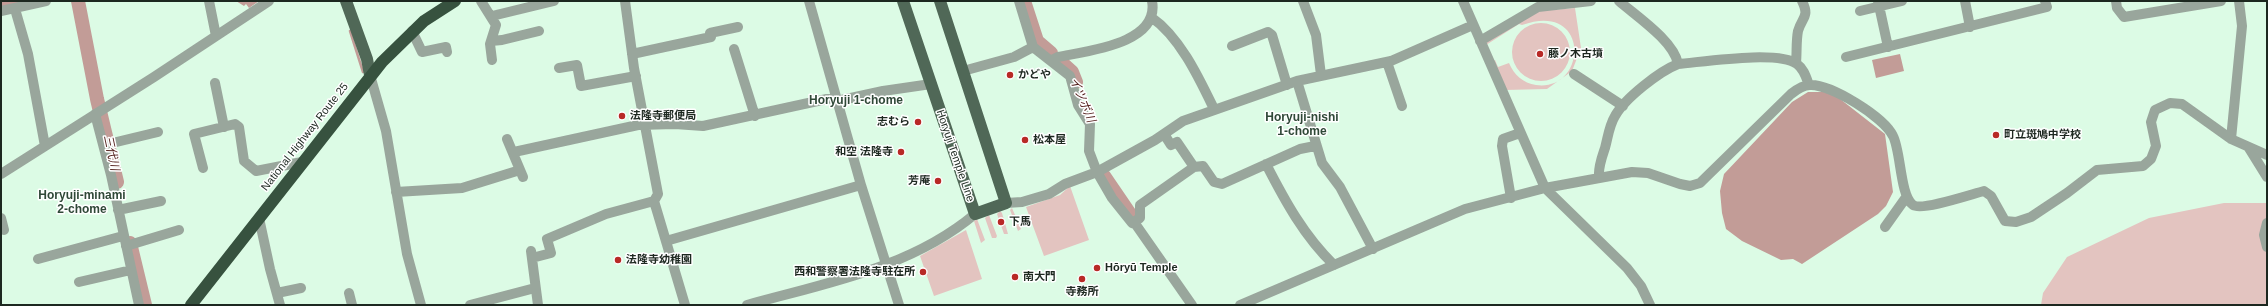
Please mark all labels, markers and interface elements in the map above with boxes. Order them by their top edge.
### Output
place label: 藤ノ木古墳 [1548,47,1603,61]
marker: 藤ノ木古墳 [1535,49,1545,59]
place label: かどや [1018,68,1051,82]
marker: かどや [1005,70,1015,80]
water label: イツボ川 [1066,75,1098,125]
street label: National Highway Route 25 [259,80,351,194]
district label: Horyuji 1-chome [809,94,903,108]
street label: Horyuji Temple Line [933,108,977,204]
place label: 法隆寺郵便局 [630,109,696,123]
marker: 法隆寺郵便局 [617,111,627,121]
district label: Horyuji-nishi 1-chome [1265,111,1339,139]
place label: 志むら [877,115,910,129]
marker: 志むら [913,117,923,127]
place label: 町立斑鳩中学校 [2004,128,2081,142]
marker: 町立斑鳩中学校 [1991,130,2001,140]
place label: 松本屋 [1033,133,1066,147]
water label: 三代川 [100,134,122,172]
marker: 松本屋 [1020,135,1030,145]
place label: 和空 法隆寺 [835,145,893,159]
marker: 和空 法隆寺 [896,147,906,157]
place label: 芳庵 [908,174,930,188]
marker: 芳庵 [933,176,943,186]
district label: Horyuji-minami 2-chome [38,189,126,217]
place label: 下馬 [1009,215,1031,229]
marker: 下馬 [996,217,1006,227]
place label: 法隆寺幼稚園 [626,253,692,267]
marker: 法隆寺幼稚園 [613,255,623,265]
place label: Hōryū Temple [1105,261,1178,275]
marker: Hōryū Temple [1092,263,1102,273]
place label: 西和警察署法隆寺駐在所 [794,265,915,279]
marker: 西和警察署法隆寺駐在所 [918,267,928,277]
place label: 南大門 [1023,270,1056,284]
marker: 南大門 [1010,272,1020,282]
marker: 寺務所 [1077,274,1087,284]
place label: 寺務所 [1066,285,1098,299]

